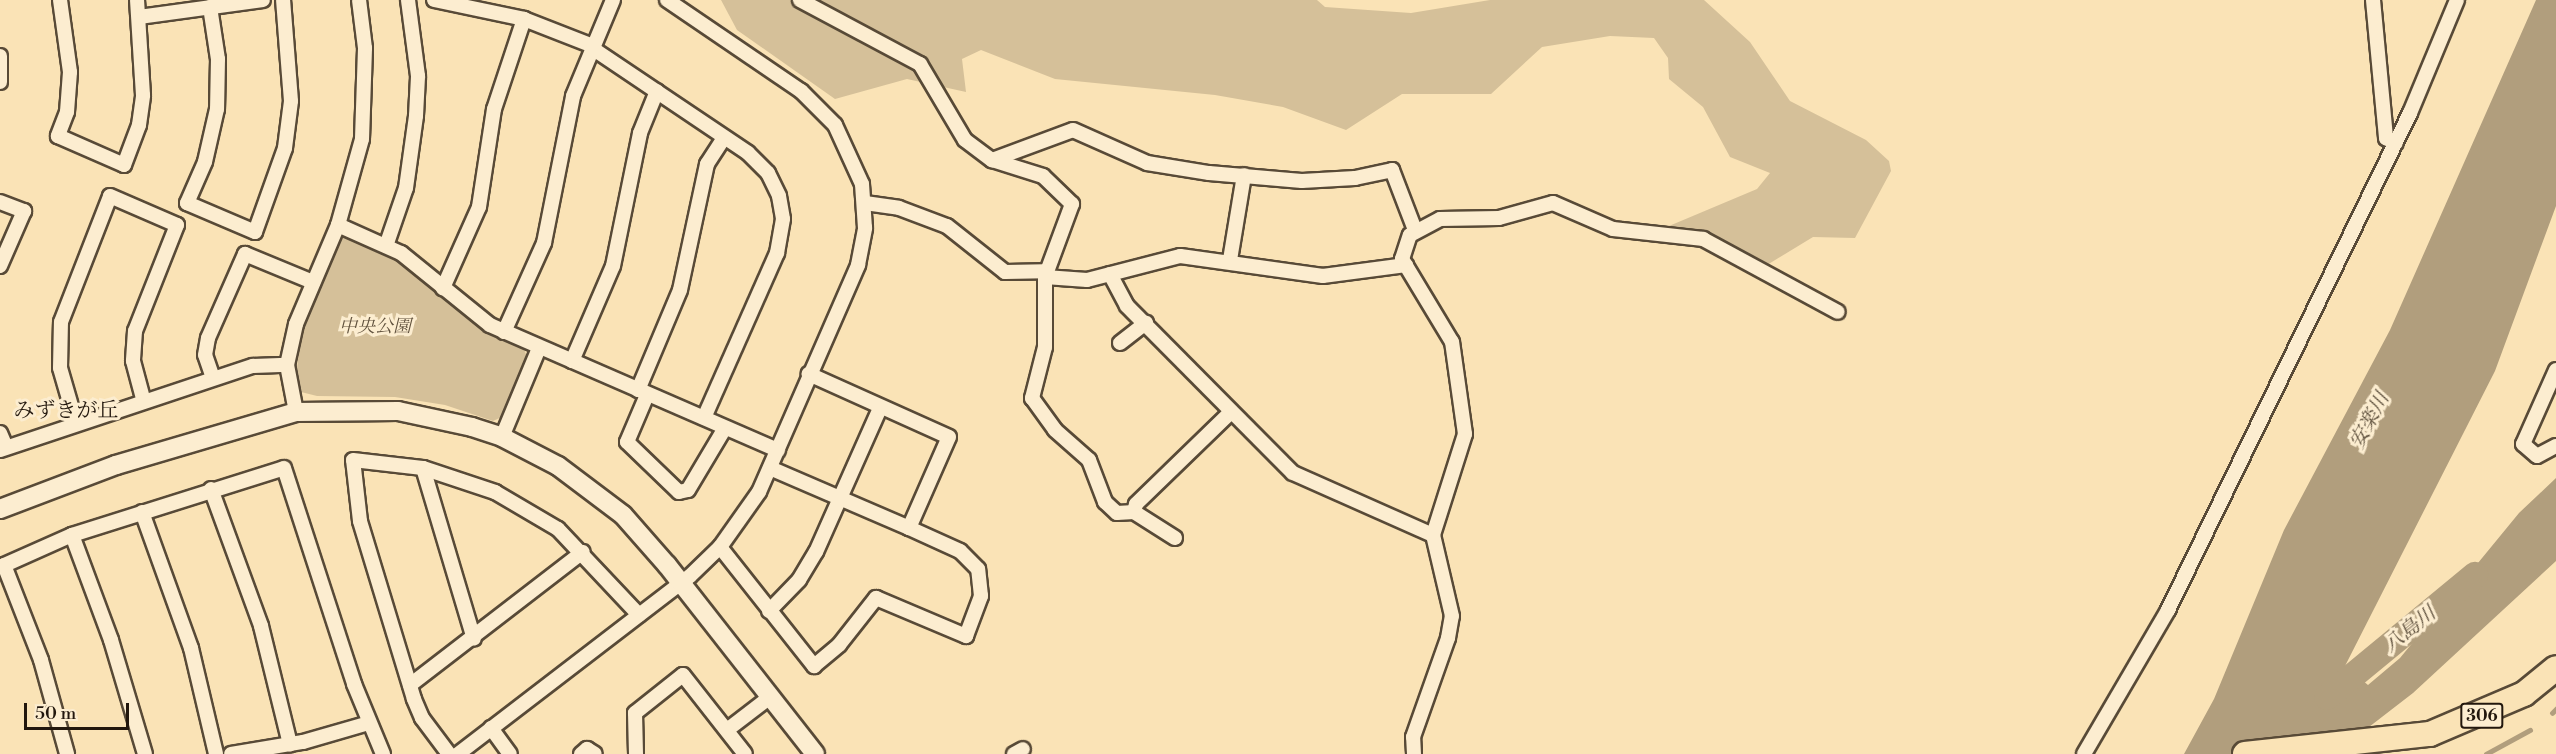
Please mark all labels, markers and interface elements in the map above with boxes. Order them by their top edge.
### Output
park label: 中央公園 [339,316,411,338]
water label: 安楽川 [2345,389,2395,453]
district label: みずきが丘 [14,398,118,424]
water label: 八島川 [2379,602,2441,658]
scale bar [27,691,132,729]
text: 50 m [35,702,76,725]
road number: 306 [2460,703,2504,729]

